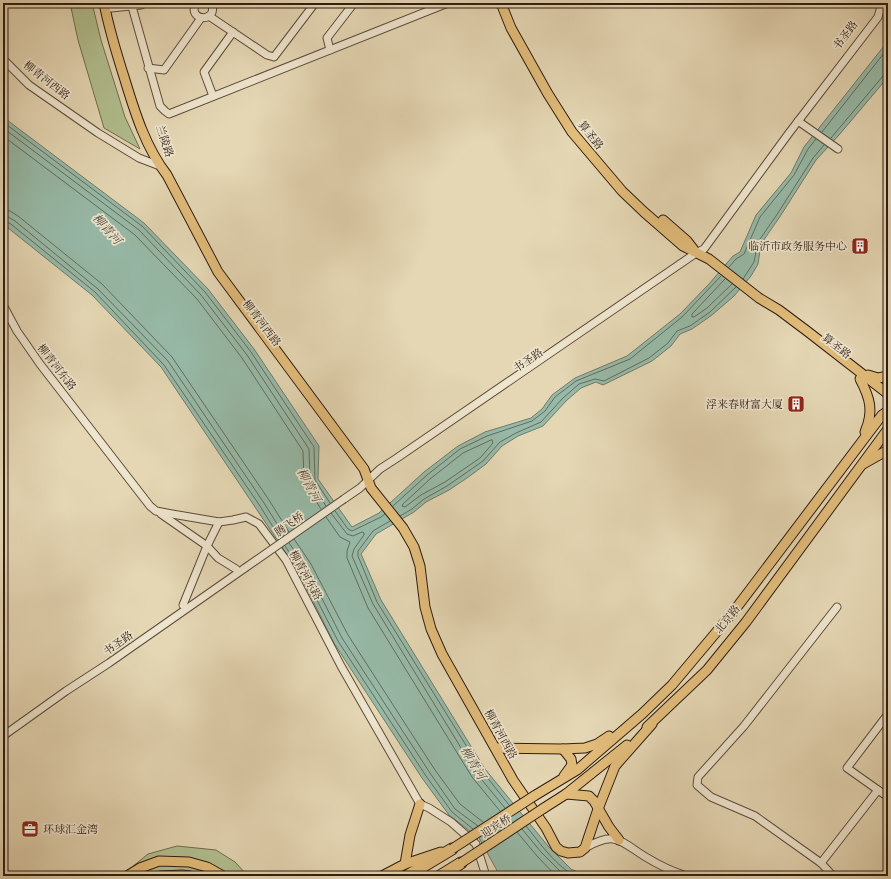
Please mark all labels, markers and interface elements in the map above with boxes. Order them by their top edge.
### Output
street label: 书圣路 [829,18,861,52]
street label: 柳青河西路 [21,58,73,102]
street label: 算圣路 [575,118,607,152]
street label: 兰陵路 [153,123,177,159]
water label: 柳青河 [90,210,126,249]
building icon: 临沂市政务服务中心 [850,236,870,256]
place label: 临沂市政务服务中心 [748,239,847,253]
street label: 柳青河西路 [240,297,284,349]
street label: 算圣路 [820,330,854,362]
street label: 柳青河东路 [35,341,79,393]
street label: 书圣路 [510,345,546,375]
building icon: 浮来春财富大厦 [786,394,806,414]
place label: 浮来春财富大厦 [706,397,783,411]
water label: 柳青河 [294,465,325,506]
street label: 腾飞桥 [271,509,307,539]
street label: 柳青河东路 [287,548,325,602]
street label: 北京路 [711,602,743,636]
street label: 书圣路 [100,628,136,658]
street label: 柳青河西路 [482,707,520,761]
water label: 柳青河 [458,743,490,784]
street label: 迎宾桥 [478,811,514,841]
office icon: 环球汇金湾 [20,819,40,839]
place label: 环球汇金湾 [43,822,98,836]

